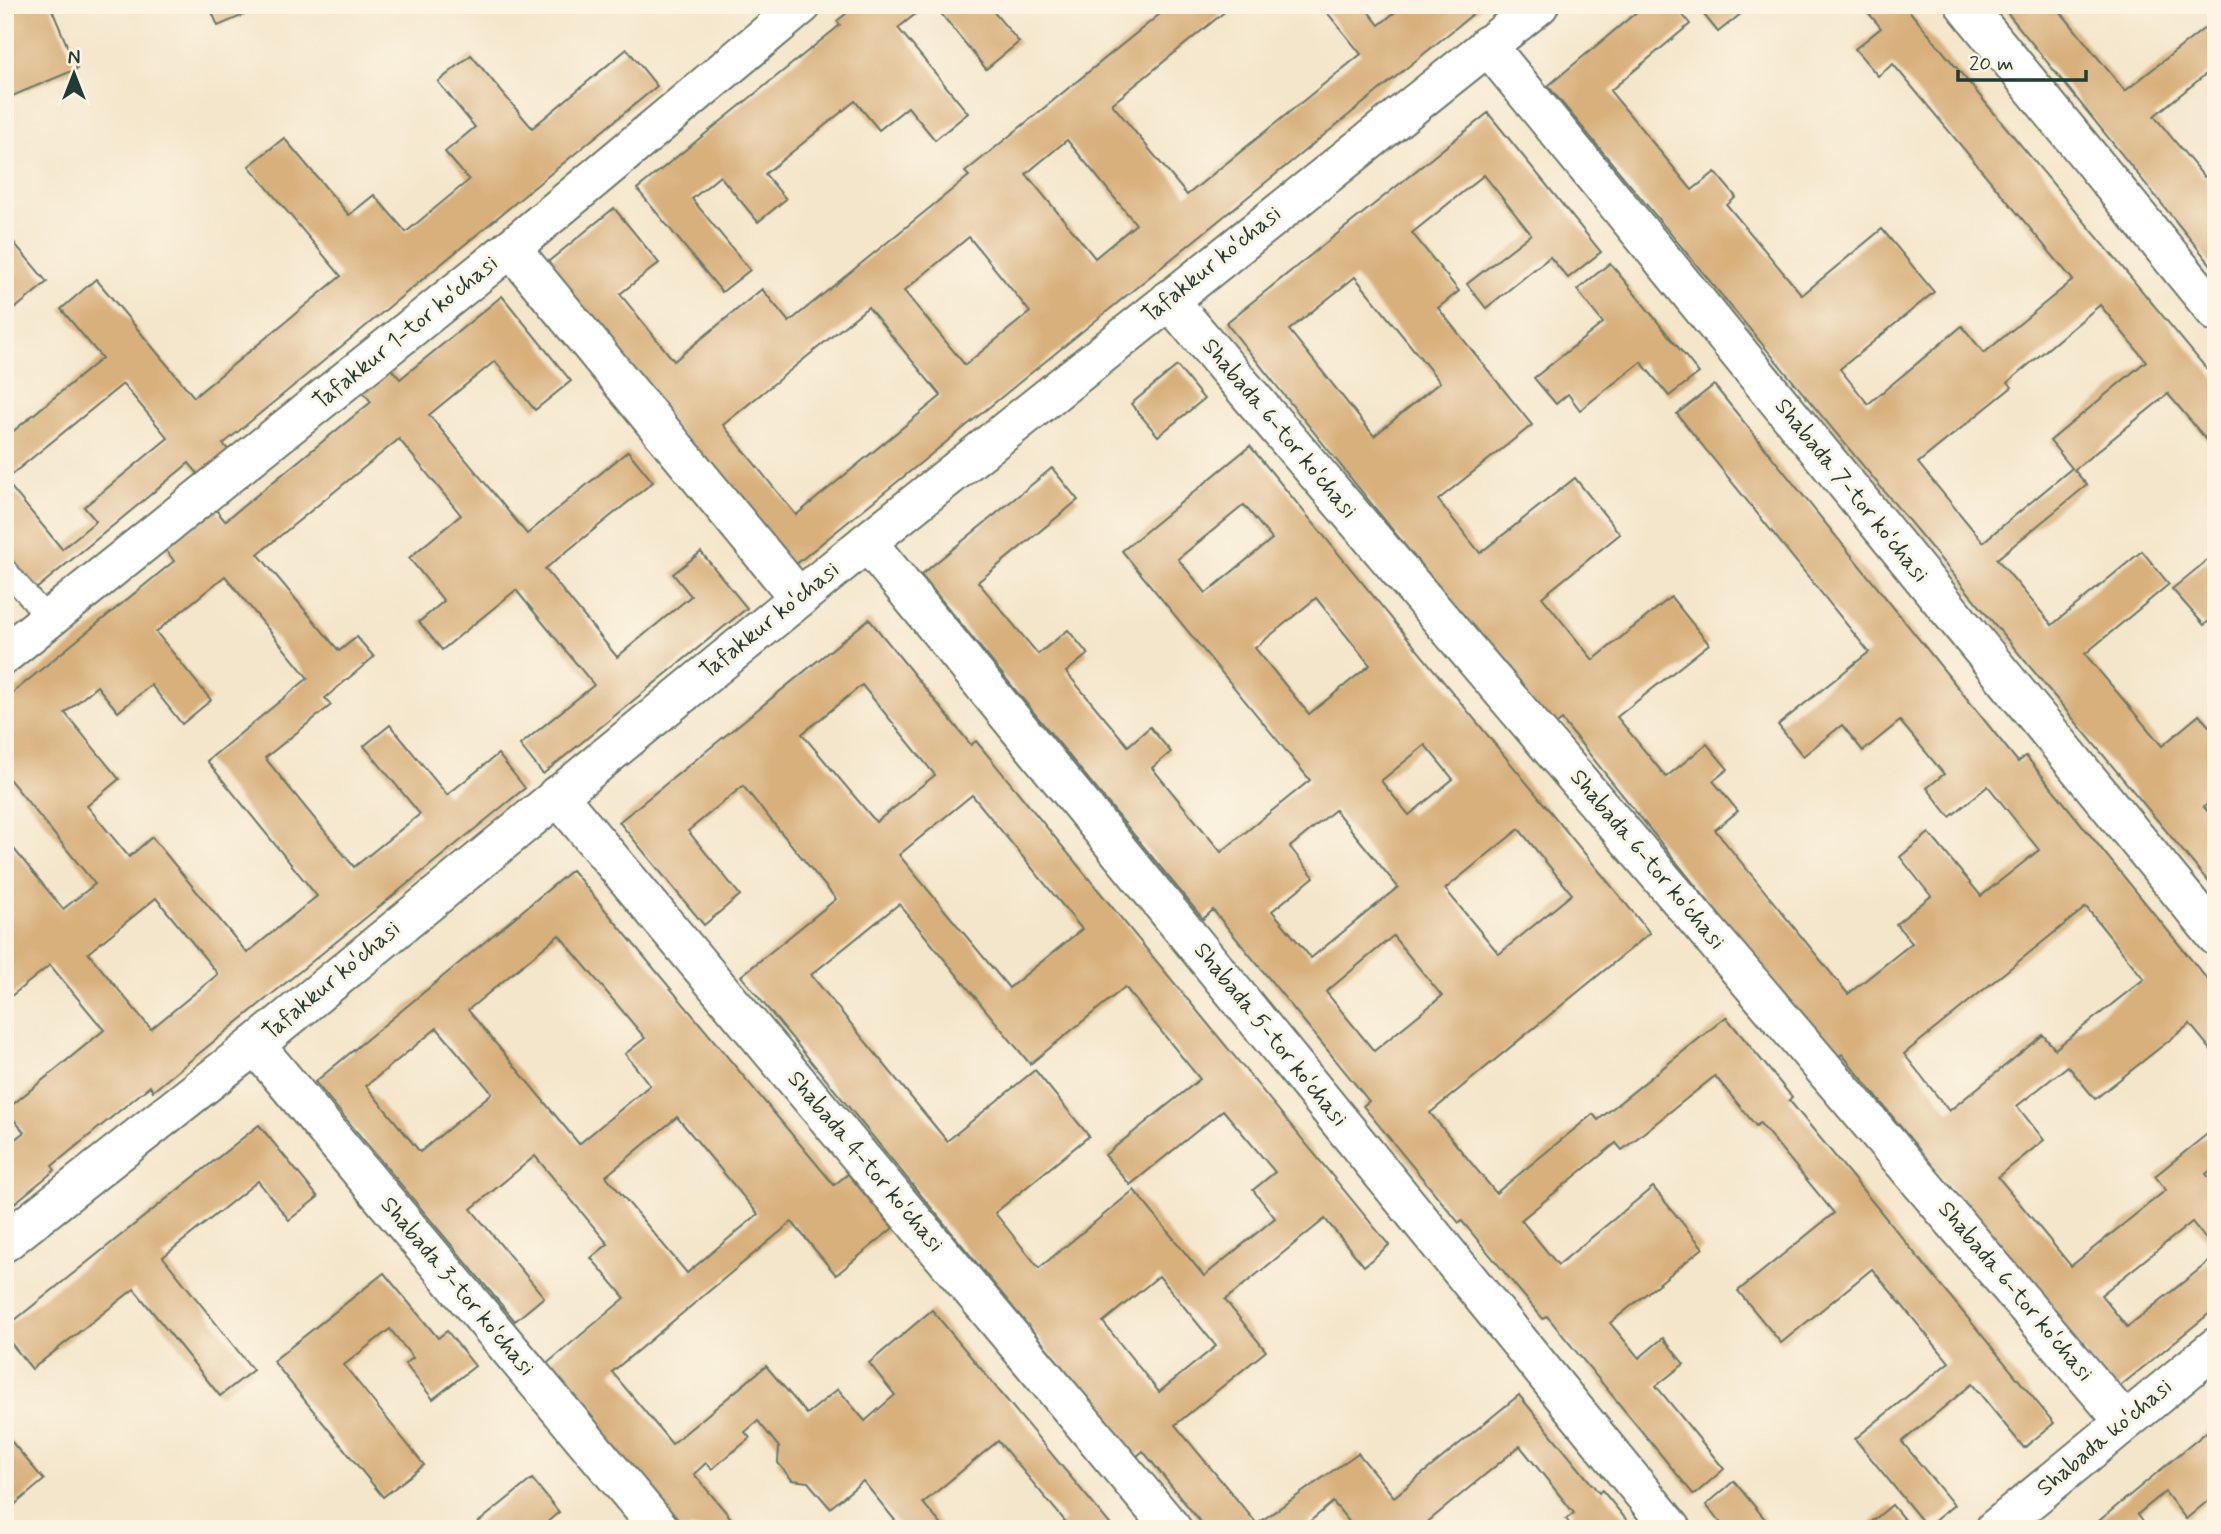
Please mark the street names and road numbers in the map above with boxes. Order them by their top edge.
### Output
street label: Tafakkur koʻchasi [1136,199,1288,331]
street label: Tafakkur 1-tor koʻchasi [307,249,505,417]
street label: Shabada 6-tor koʻchasi [1195,333,1363,525]
street label: Shabada 7-tor koʻchasi [1767,393,1935,589]
street label: Tafakkur koʻchasi [694,555,846,687]
street label: Shabada 6-tor koʻchasi [1563,764,1731,956]
street label: Tafakkur koʻchasi [257,914,407,1048]
street label: Shabada 5-tor koʻchasi [1186,937,1354,1133]
street label: Shabada 4-tor koʻchasi [780,1065,950,1259]
street label: Shabada 3-tor koʻchasi [373,1191,541,1383]
street label: Shabada 6-tor koʻchasi [1931,1196,2099,1388]
street label: Shabada koʻchasi [2031,1372,2179,1504]

